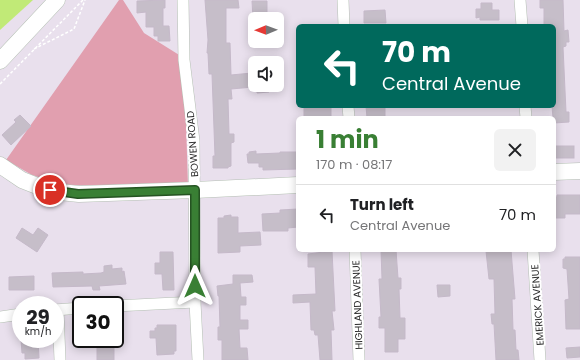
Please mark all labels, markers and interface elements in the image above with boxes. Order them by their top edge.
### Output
north arrow [248,12,284,48]
map controls [248,12,284,92]
text: 70 m [382,33,451,72]
icon: left [316,40,368,92]
button: sound [248,56,284,92]
text: Central Avenue [382,71,521,96]
street label: BOWEN ROAD [183,110,202,178]
text: 1 min [316,123,379,156]
button: close [494,129,536,171]
text: 170 m · 08:17 [316,155,392,174]
pin [33,173,67,207]
icon: arrive [39,179,61,201]
text: Turn left [350,194,414,215]
icon: left [316,204,338,226]
text: 70 m [499,204,536,225]
text: Central Avenue [350,216,450,235]
street label: HIGHLAND AVENUE [348,260,367,350]
street label: EMERICK AVENUE [527,264,548,346]
position arrow [174,265,216,307]
speed limit sign: 30 [72,296,124,348]
text: 29 [26,303,50,331]
text: km/h [25,324,51,339]

